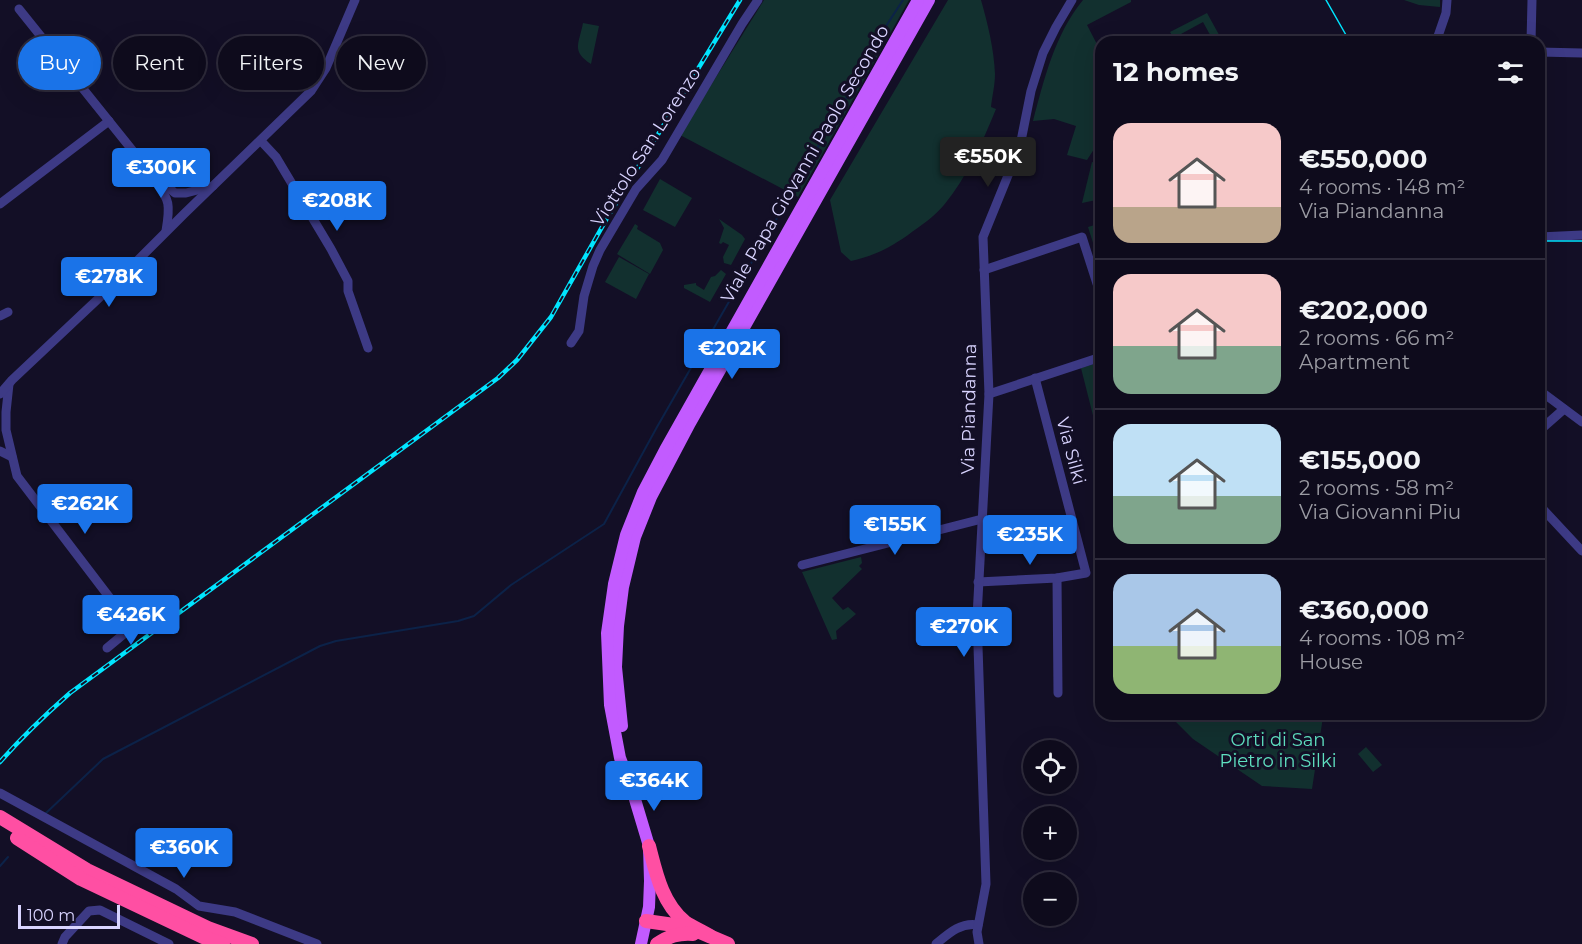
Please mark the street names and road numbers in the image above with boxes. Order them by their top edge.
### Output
street label: Viale Papa Giovanni Paolo Secondo [716,21,894,307]
street label: Viottolo San Lorenzo [586,63,706,231]
street label: Via Piandanna [957,343,981,475]
street label: Via Silki [1051,415,1091,487]

